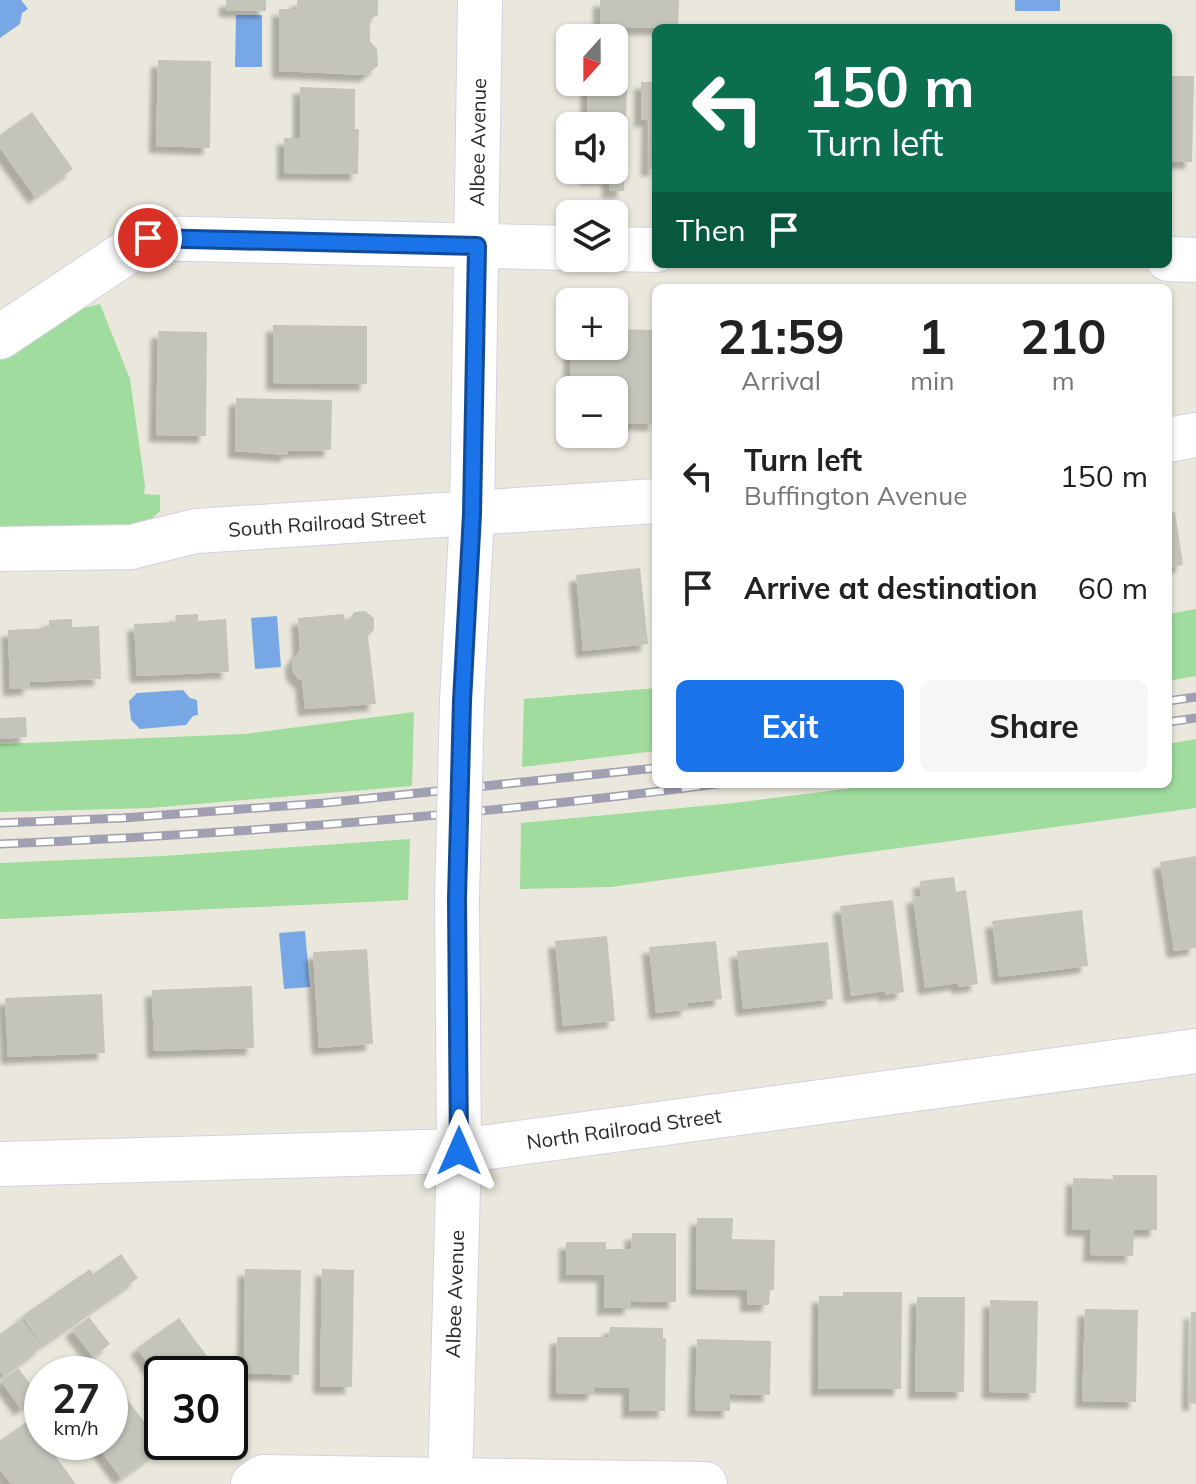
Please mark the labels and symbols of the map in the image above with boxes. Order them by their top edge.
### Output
north arrow [556,24,628,96]
street label: Albee Avenue [464,78,491,206]
pin [114,204,182,272]
street label: South Railroad Street [227,503,426,542]
street label: North Railroad Street [525,1102,723,1155]
position arrow [417,1109,501,1193]
street label: Albee Avenue [440,1230,469,1358]
speed limit sign: 30 [144,1356,248,1460]

